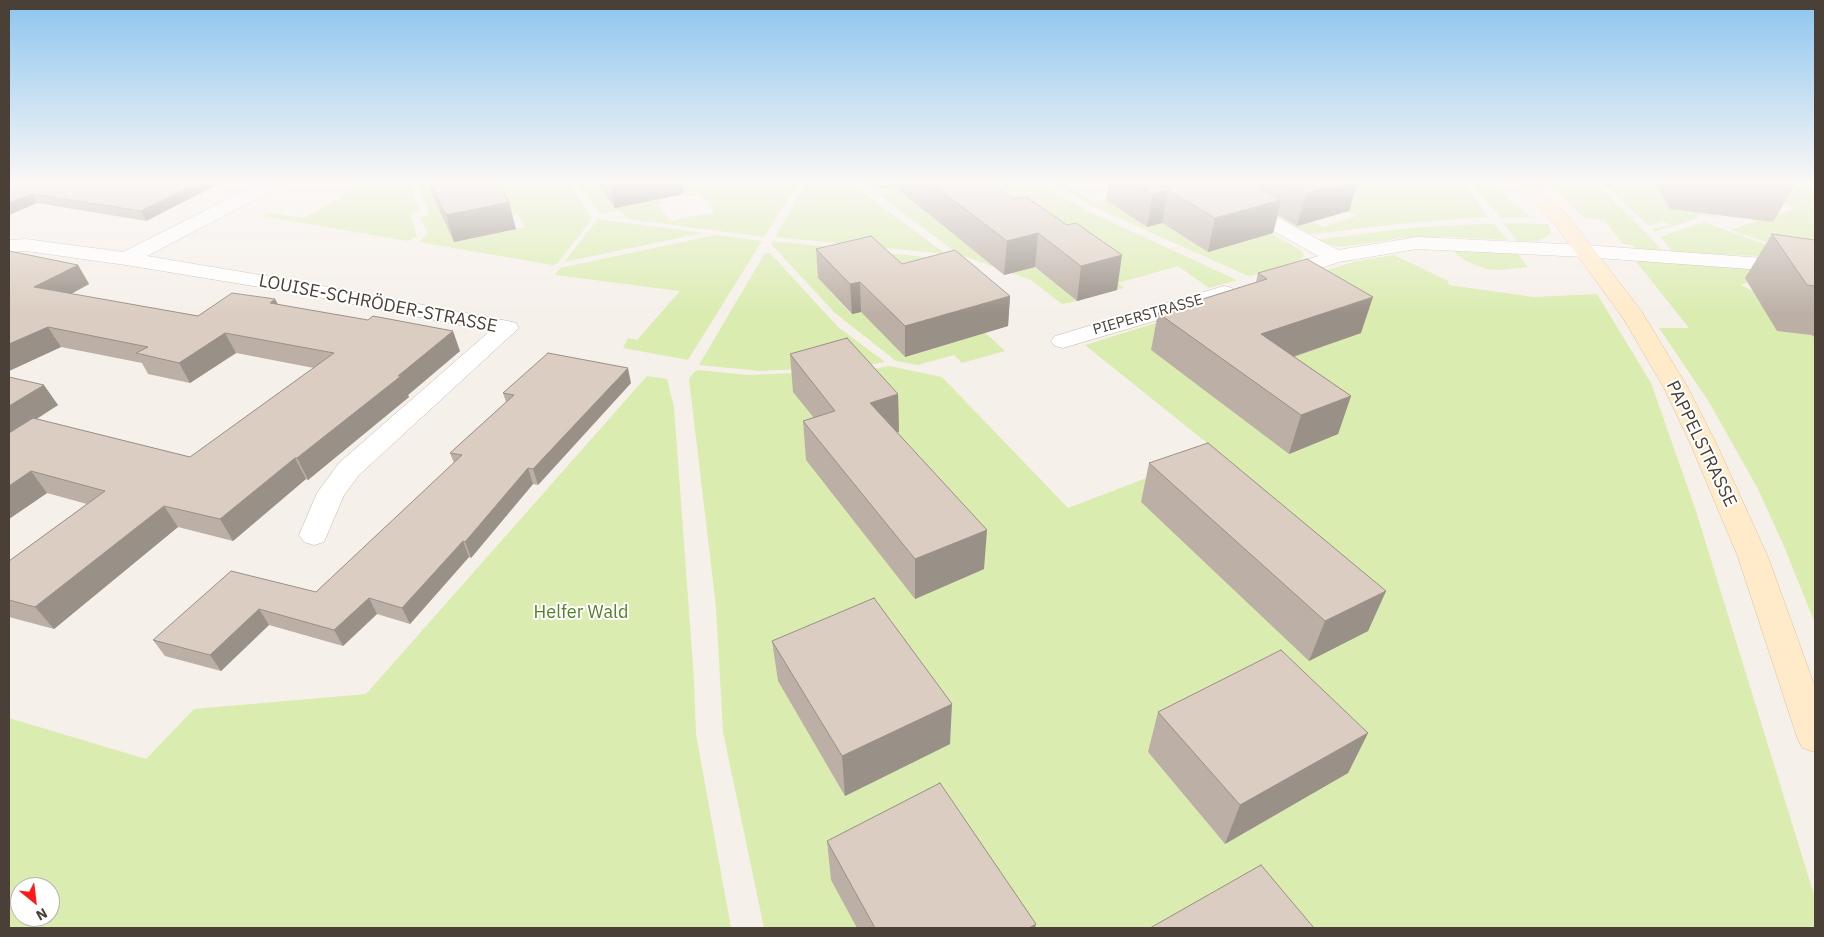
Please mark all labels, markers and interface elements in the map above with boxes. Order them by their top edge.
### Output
street label: LOUISE-SCHRÖDER-STRASSE [257,270,499,338]
street label: PIEPERSTRASSE [1091,291,1205,339]
street label: PAPPELSTRASSE [1661,377,1741,511]
park label: Helfer Wald [534,602,628,624]
north arrow [10,877,60,927]
text: N [33,904,51,925]

